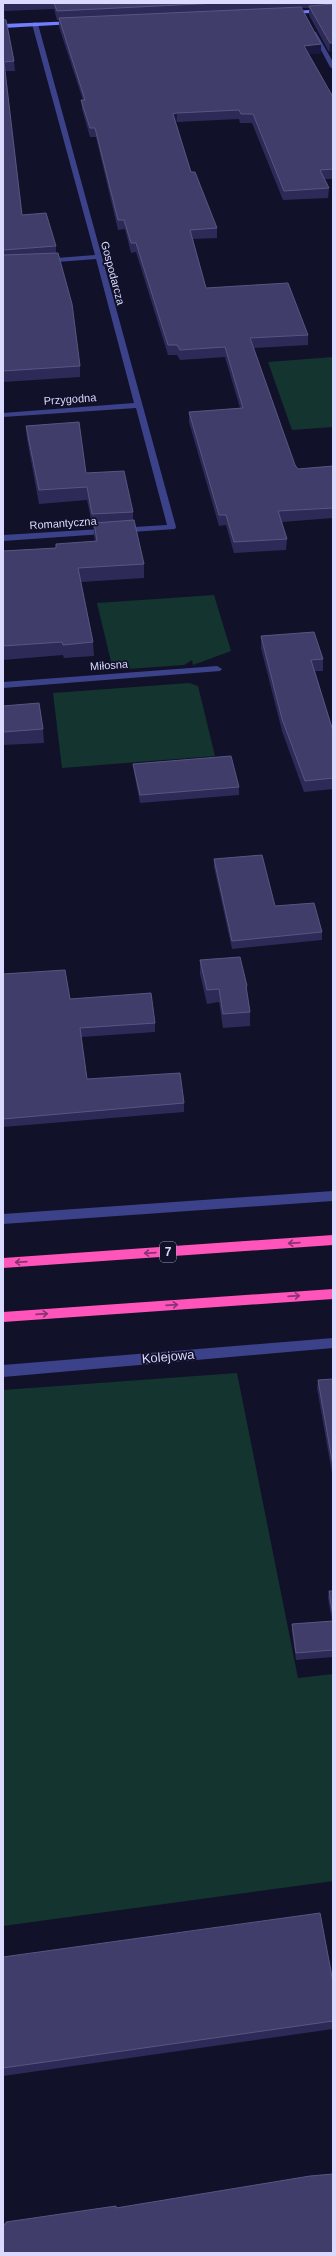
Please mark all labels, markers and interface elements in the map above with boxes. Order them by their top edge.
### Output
street label: Gospodarcza [99,240,127,307]
street label: Przygodna [43,391,98,407]
street label: Romantyczna [29,515,98,531]
street label: Miłosna [90,658,129,672]
one-way arrow [288,1239,301,1247]
road number: 7 [160,1242,176,1262]
one-way arrow [144,1249,157,1256]
one-way arrow [15,1258,28,1265]
one-way arrow [287,1293,300,1300]
one-way arrow [165,1302,178,1309]
one-way arrow [35,1311,48,1318]
street label: Kolejowa [141,1347,196,1366]

